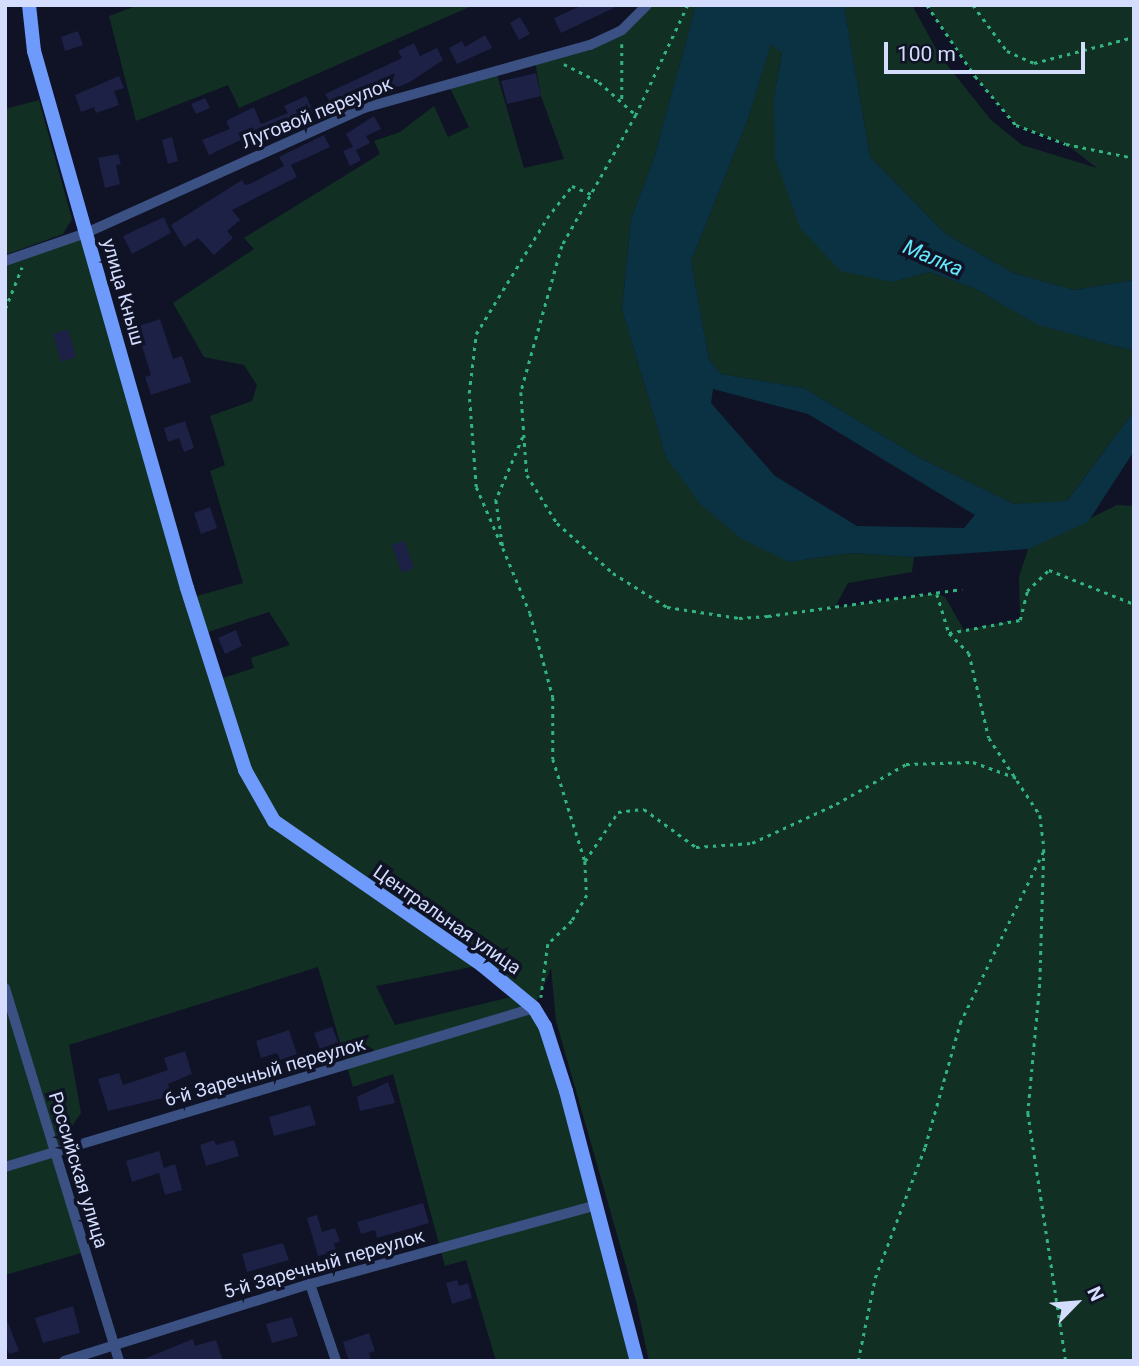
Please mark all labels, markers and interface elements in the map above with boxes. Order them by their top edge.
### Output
scale bar [887,28,1088,72]
text: 100 m [897,42,956,66]
street label: Луговой переулок [238,72,396,154]
water label: Малка [899,234,967,282]
street label: улица Кныш [97,236,149,348]
street label: Центральная улица [369,860,525,980]
street label: 6-й Заречный переулок [162,1032,368,1112]
street label: Российская улица [43,1089,113,1251]
street label: 5-й Заречный переулок [221,1224,427,1304]
north arrow [1041,1268,1111,1338]
text: N [1082,1283,1109,1305]

